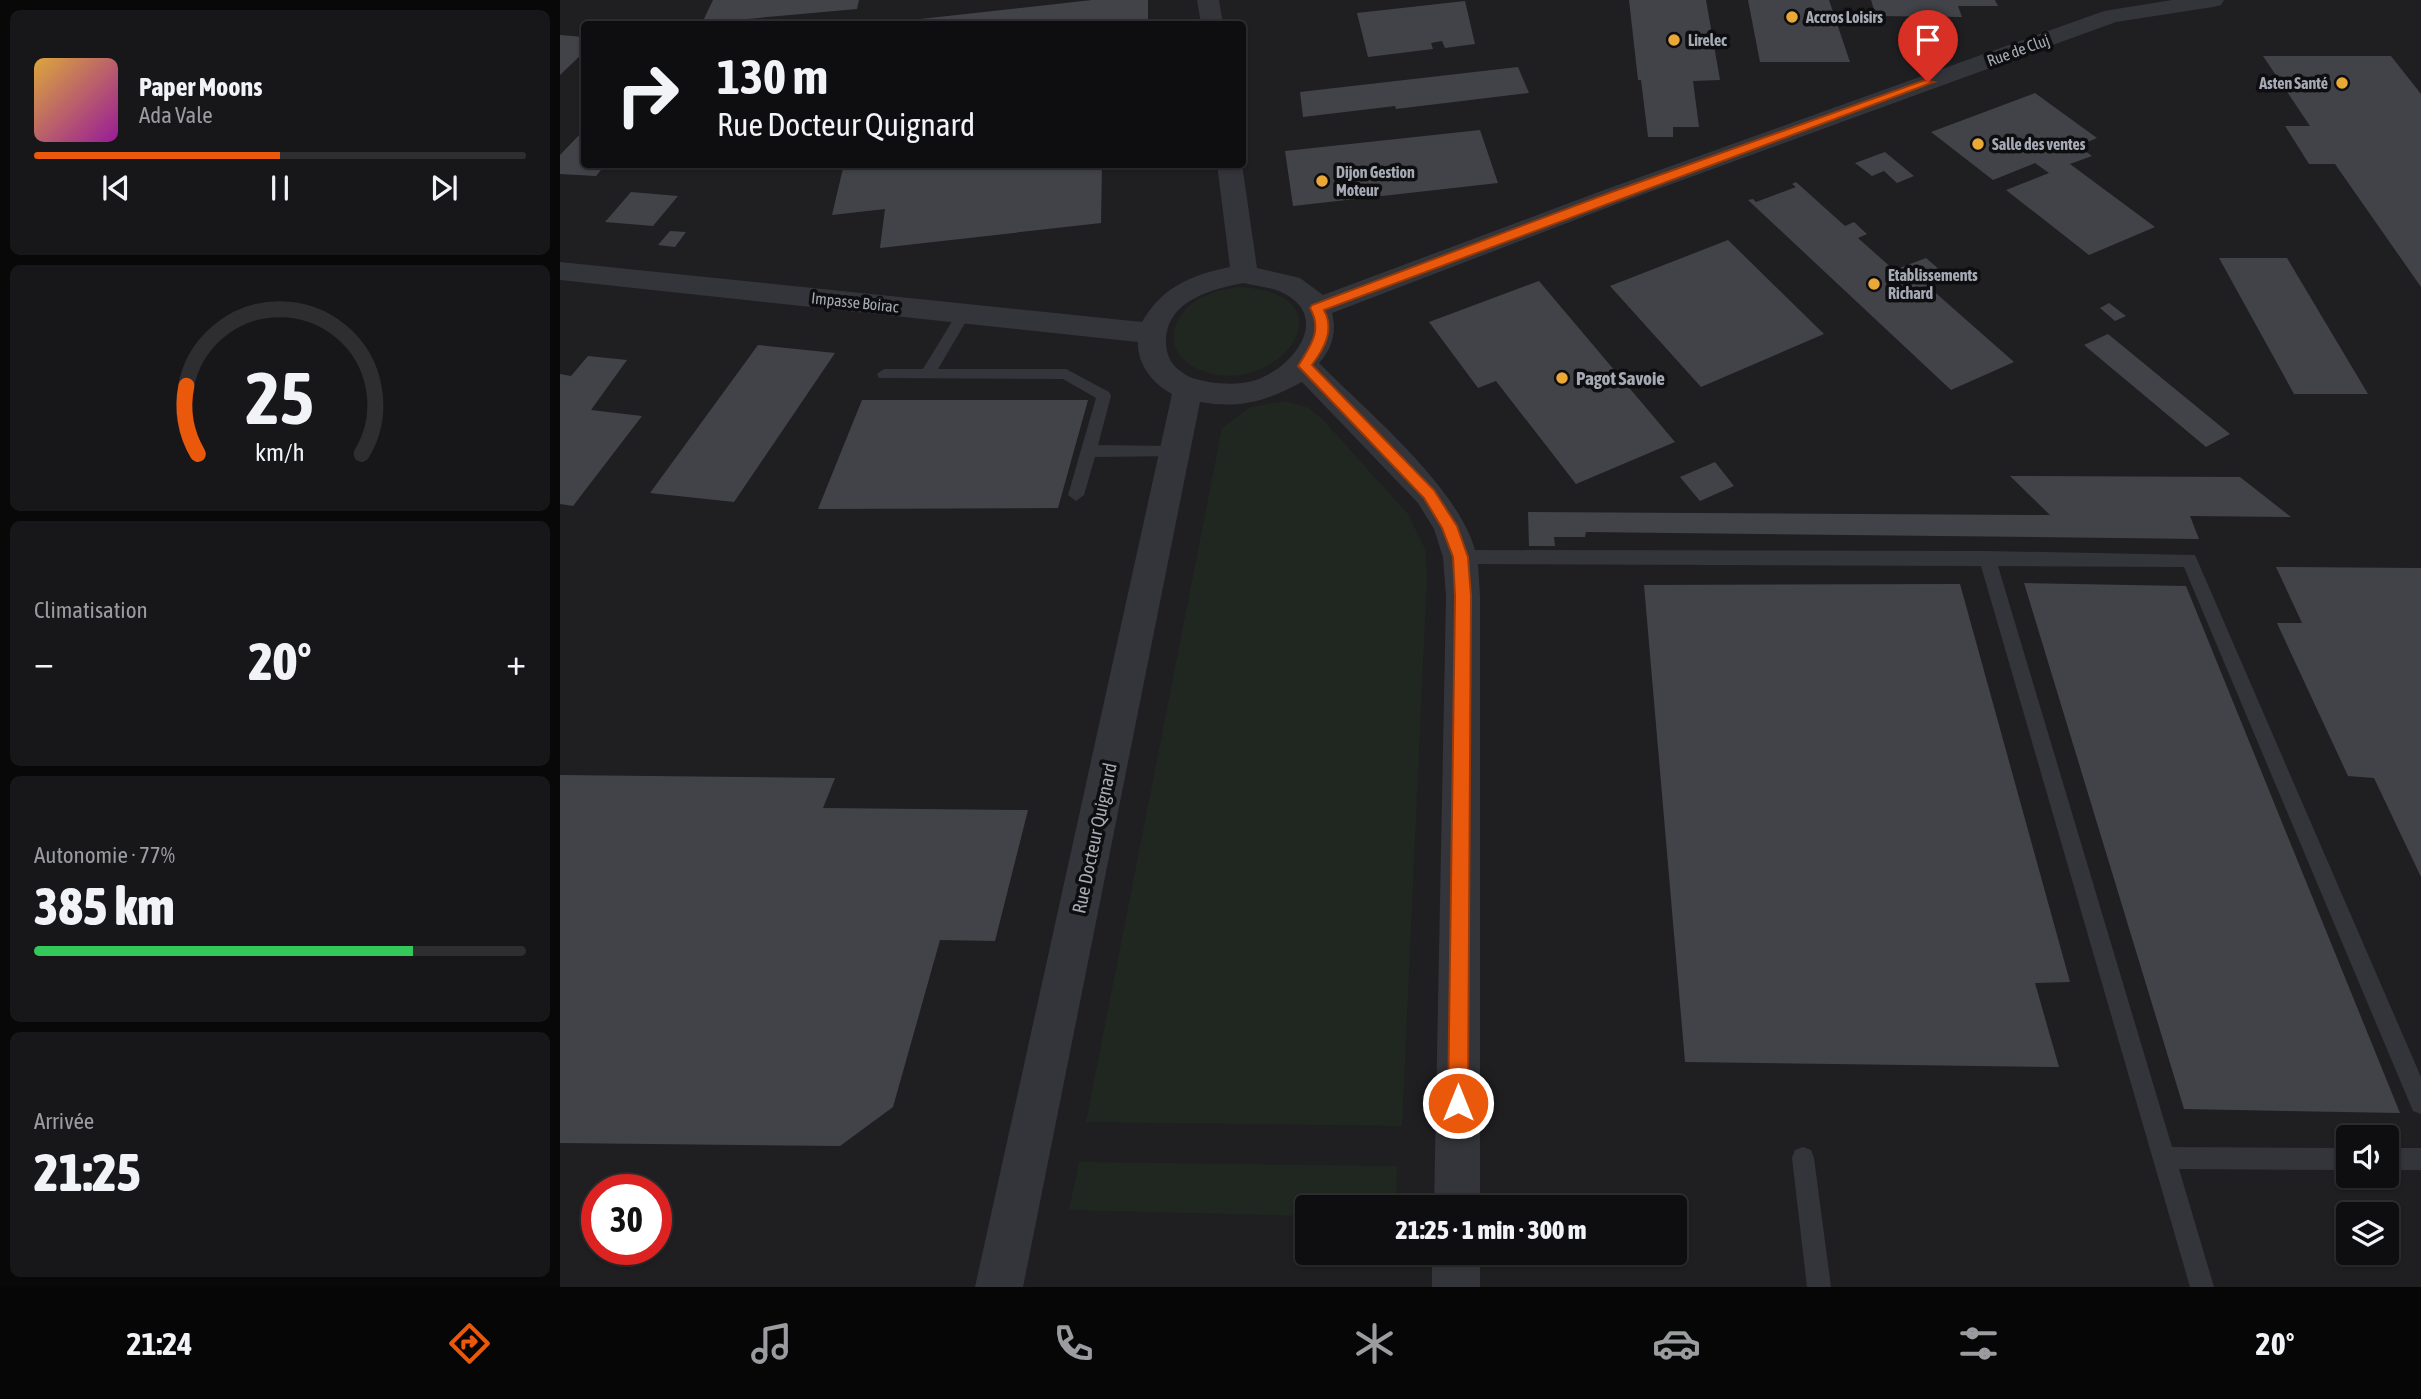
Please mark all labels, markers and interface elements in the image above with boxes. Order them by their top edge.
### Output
place label: Accros Loisirs [1805,8,1883,26]
marker: Accros Loisirs [1784,9,1800,25]
pin [1898,10,1958,82]
icon: arrive [1909,21,1947,59]
street label: Rue de Cluj [1984,30,2052,71]
place label: Lirelec [1688,31,1727,49]
marker: Lirelec [1666,32,1682,48]
text: 130 m [717,48,828,104]
icon: right [602,49,693,140]
text: Paper Moons [139,72,262,102]
place label: Asten Santé [2258,74,2328,92]
marker: Asten Santé [2334,75,2350,91]
text: Ada Vale [139,102,213,128]
text: Rue Docteur Quignard [717,106,975,143]
place label: Salle des ventes [1992,135,2086,153]
marker: Salle des ventes [1970,136,1986,152]
place label: Dijon Gestion Moteur [1336,163,1415,199]
icon: previous [97,169,135,207]
icon: pause [261,169,299,207]
icon: next [425,169,463,207]
marker: Dijon Gestion Moteur [1314,173,1330,189]
place label: Etablissements Richard [1888,266,1978,302]
marker: Etablissements Richard [1866,276,1882,292]
street label: Impasse Boirac [810,288,900,317]
text: 25 [246,357,314,440]
place label: Pagot Savoie [1576,367,1665,389]
marker: Pagot Savoie [1554,370,1570,386]
text: km/h [255,438,305,466]
text: Climatisation [34,597,148,623]
text: 20° [248,631,312,691]
text: − [34,640,54,683]
text: + [506,640,526,683]
street label: Rue Docteur Quignard [1067,761,1121,915]
text: Autonomie · 77% [34,842,175,868]
text: 385 km [34,876,175,936]
position arrow [1421,1066,1495,1140]
text: Arrivée [34,1108,94,1134]
map controls [2336,1125,2399,1265]
button: sound [2336,1125,2399,1188]
text: 21:25 [34,1142,141,1202]
speed limit sign: 30 [581,1174,672,1265]
button: layers [2336,1202,2399,1265]
text: 21:25 · 1 min · 300 m [1396,1215,1586,1245]
icon: directions [445,1319,494,1368]
icon: music [747,1319,796,1368]
icon: phone [1049,1319,1098,1368]
icon: climate [1350,1319,1399,1368]
icon: car [1652,1319,1701,1368]
icon: filters [1954,1319,2003,1368]
text: 21:24 [126,1325,192,1362]
text: 20° [2256,1325,2295,1362]

